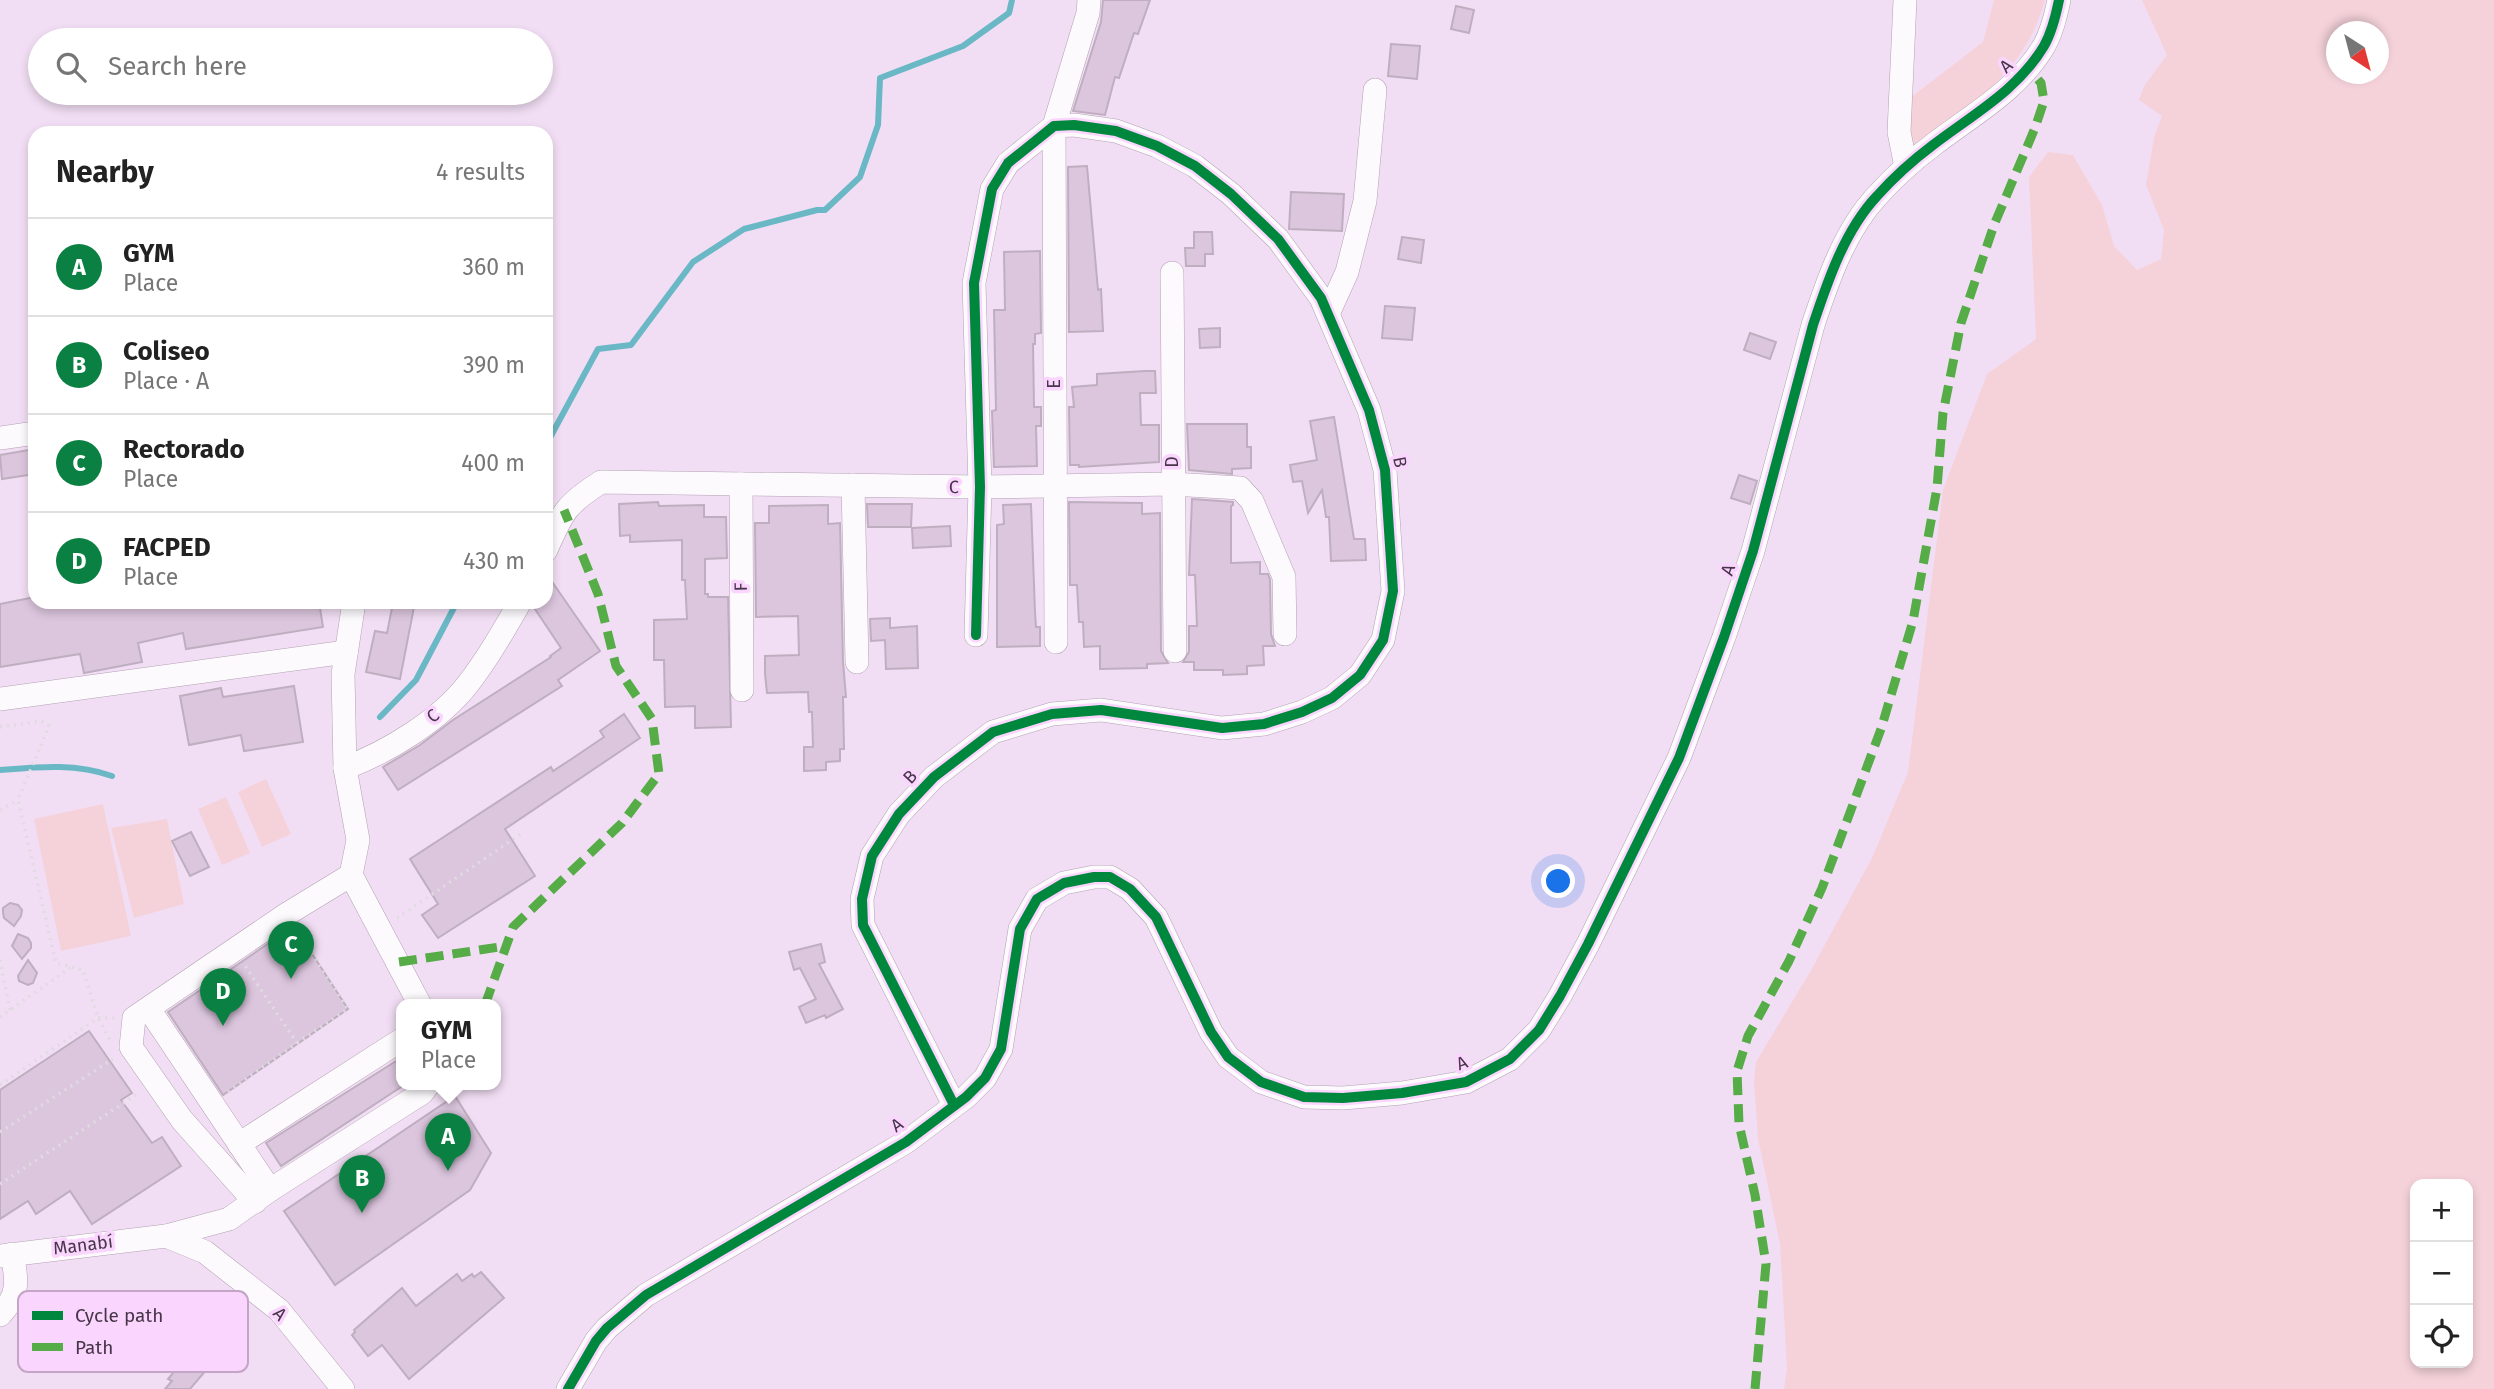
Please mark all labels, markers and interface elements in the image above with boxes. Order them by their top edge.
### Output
north arrow [2326,21,2389,84]
search box [28,28,553,105]
icon: search [52,48,90,86]
text: Search here [108,51,247,82]
street label: A [1995,54,2018,78]
text: Nearby [56,154,154,190]
text: 4 results [436,158,525,186]
text: GYM [123,238,174,269]
text: A [72,253,86,281]
text: 360 m [463,253,525,281]
text: Place [123,269,178,297]
text: Coliseo [123,336,210,367]
text: B [72,351,86,379]
text: 390 m [463,351,525,379]
text: Place · A [123,367,209,395]
street label: E [1043,379,1065,389]
text: Rectorado [123,434,245,465]
text: C [72,449,86,477]
text: 400 m [461,449,525,477]
street label: B [1388,455,1412,470]
street label: D [1161,456,1183,468]
text: Place [123,465,178,493]
street label: C [949,476,959,498]
text: FACPED [123,532,211,563]
text: D [72,547,86,575]
text: 430 m [463,547,525,575]
street label: A [1716,561,1740,578]
text: Place [123,563,178,591]
street label: F [730,582,752,592]
street label: C [422,704,444,728]
street label: B [898,765,922,789]
your location [1541,864,1575,898]
pin: C [268,921,314,979]
pin: D [200,968,246,1026]
popup [396,999,501,1090]
text: GYM [421,1015,472,1046]
text: Place [421,1046,476,1074]
street label: A [1453,1051,1471,1075]
pin: A [425,1113,471,1171]
street label: A [887,1113,908,1137]
pin: B [339,1155,385,1213]
map controls [2410,1179,2473,1368]
button: + [2410,1179,2473,1242]
street label: Manabí [52,1230,114,1260]
button: − [2410,1242,2473,1305]
legend [18,1291,248,1372]
street label: A [268,1303,292,1326]
text: Cycle path [75,1304,163,1327]
button: locate [2410,1305,2473,1368]
text: Path [75,1336,113,1359]

